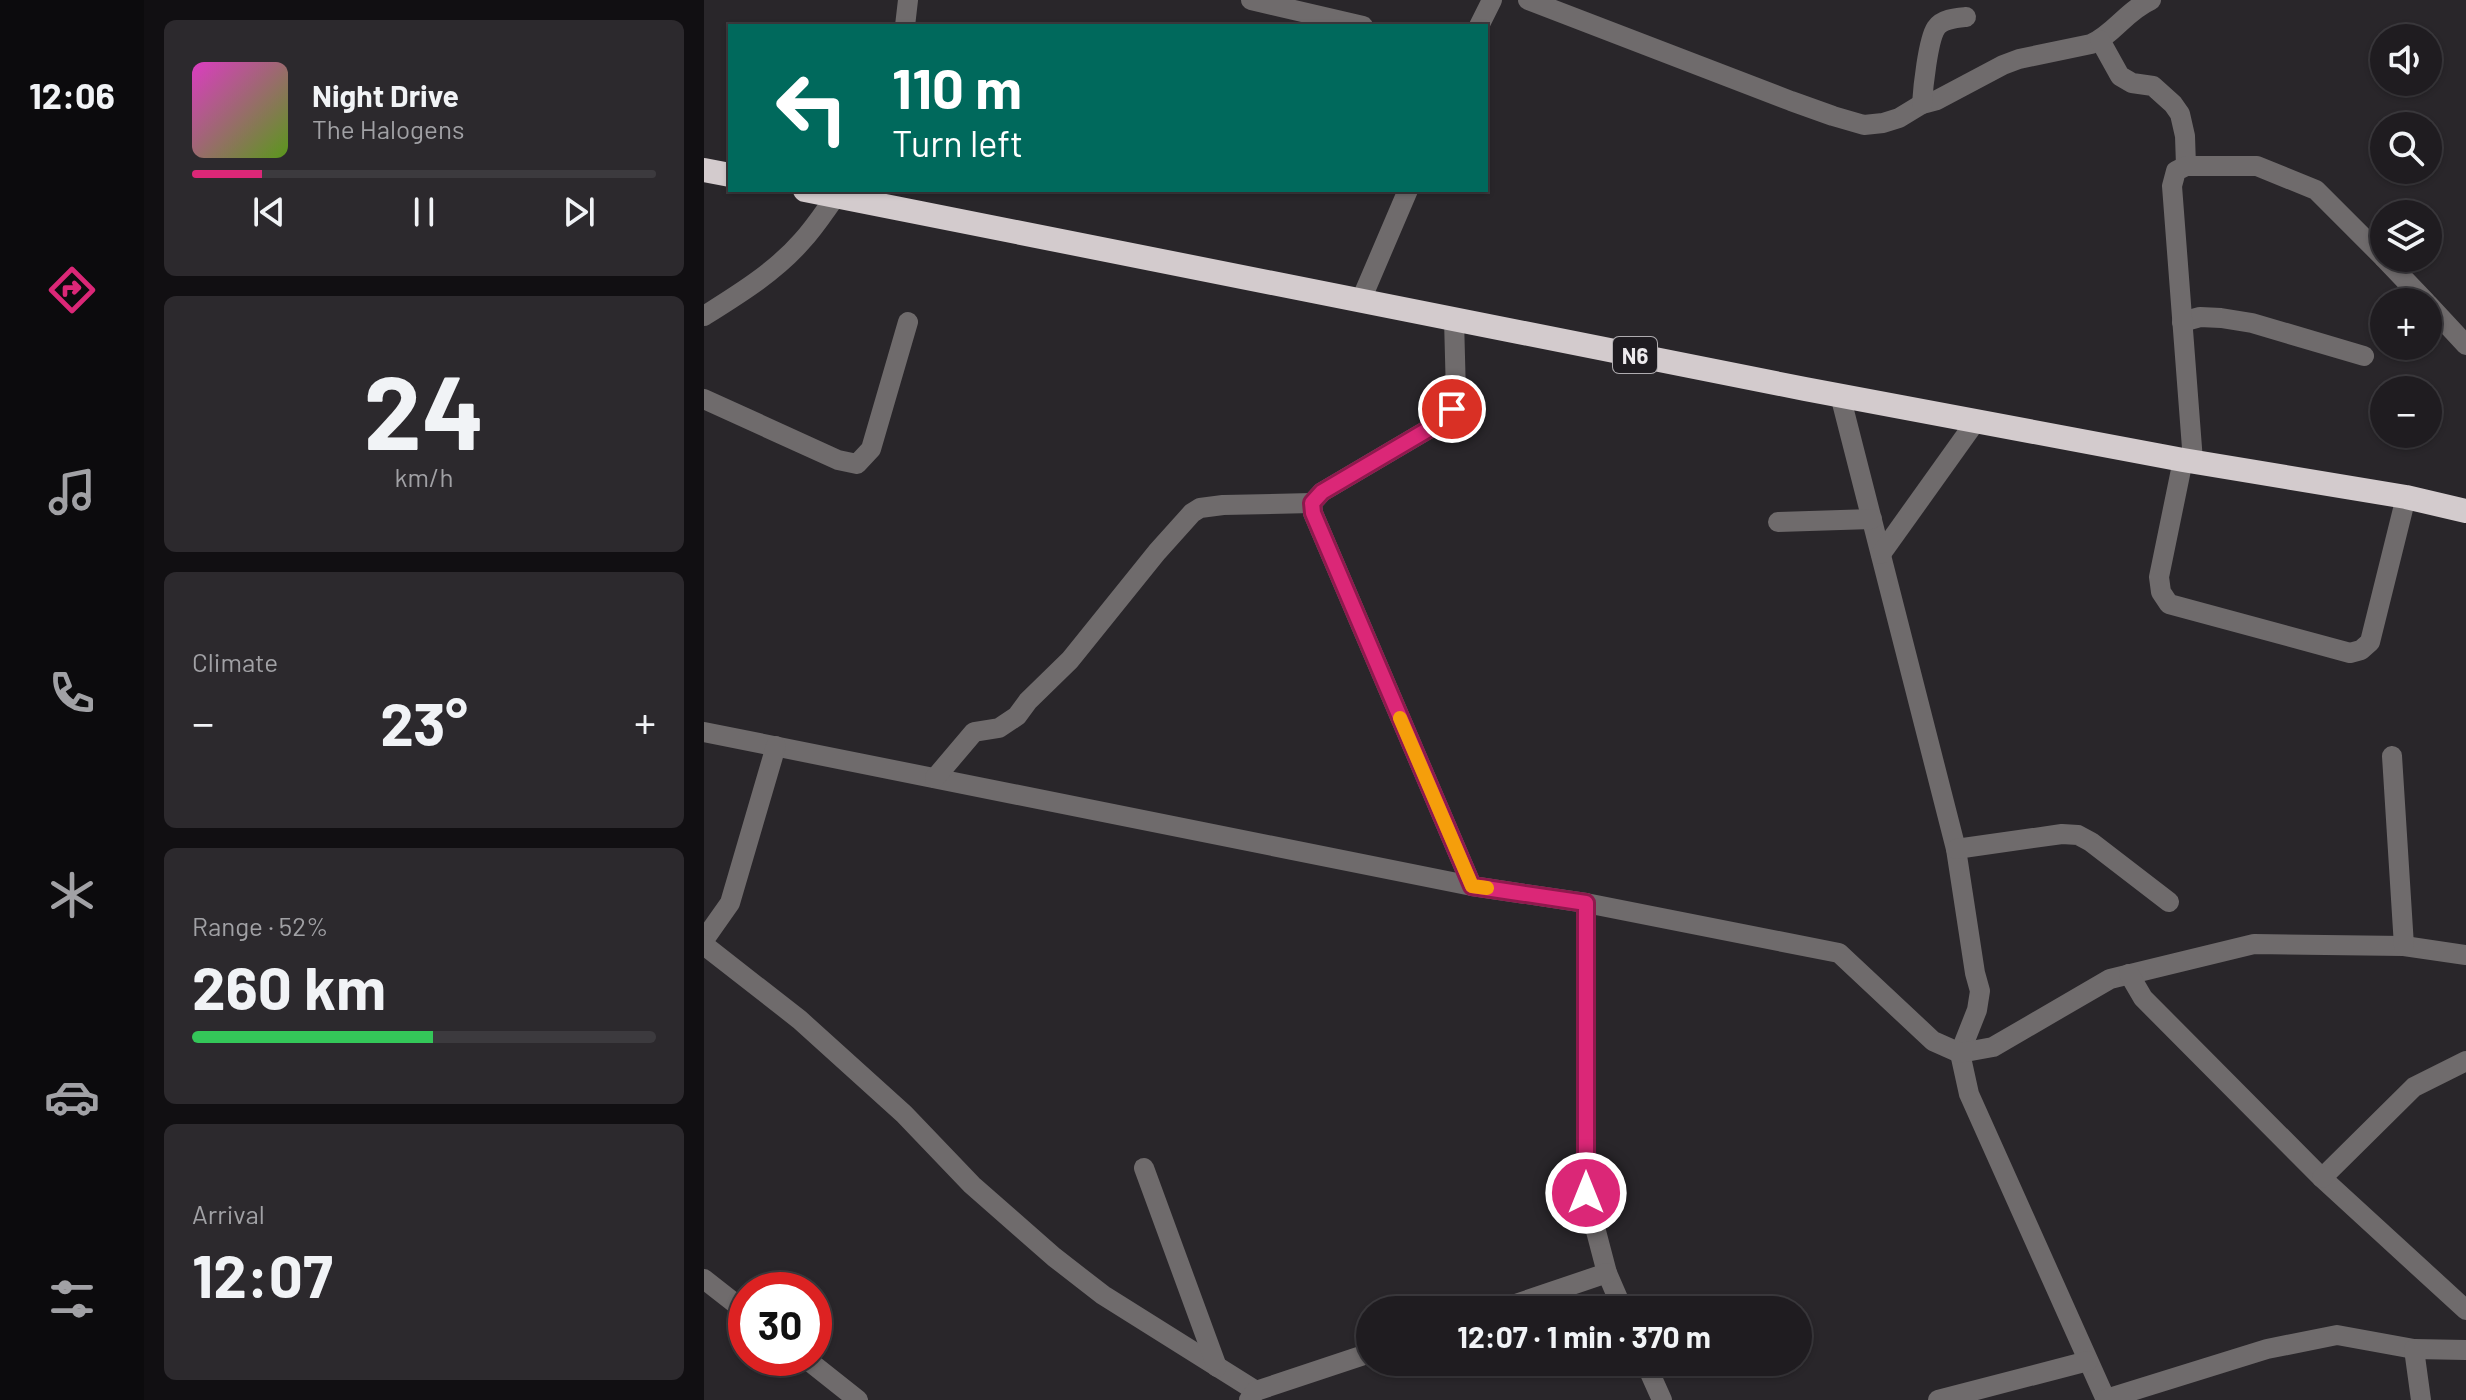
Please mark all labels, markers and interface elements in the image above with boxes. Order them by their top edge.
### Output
map controls [2370,24,2442,448]
button: sound [2370,24,2442,96]
text: 110 m [892,53,1022,120]
icon: left [760,56,864,160]
text: 12:06 [29,73,115,116]
text: Night Drive [312,77,459,113]
button: search [2370,112,2442,184]
text: The Halogens [312,113,464,144]
text: Turn left [892,121,1023,164]
icon: previous [247,190,291,234]
icon: pause [402,190,446,234]
icon: next [557,190,601,234]
button: layers [2370,200,2442,272]
icon: directions [44,262,100,318]
button: + [2370,288,2442,360]
road number: N6 [1613,337,1657,373]
text: 24 [363,346,485,471]
pin [1418,375,1486,443]
button: − [2370,376,2442,448]
icon: arrive [1430,387,1474,431]
text: km/h [395,461,453,492]
icon: music [44,464,100,520]
text: Climate [192,646,278,677]
icon: phone [44,665,100,721]
text: 23° [380,686,468,758]
text: − [192,695,214,748]
text: + [634,695,656,748]
icon: climate [44,867,100,923]
text: Range · 52% [192,910,328,941]
text: 260 km [192,950,386,1022]
icon: car [44,1069,100,1125]
position arrow [1544,1151,1628,1235]
text: Arrival [192,1198,265,1229]
text: 12:07 [192,1238,333,1310]
icon: filters [44,1271,100,1327]
speed limit sign: 30 [728,1272,832,1376]
text: 12:07 · 1 min · 370 m [1457,1318,1711,1354]

